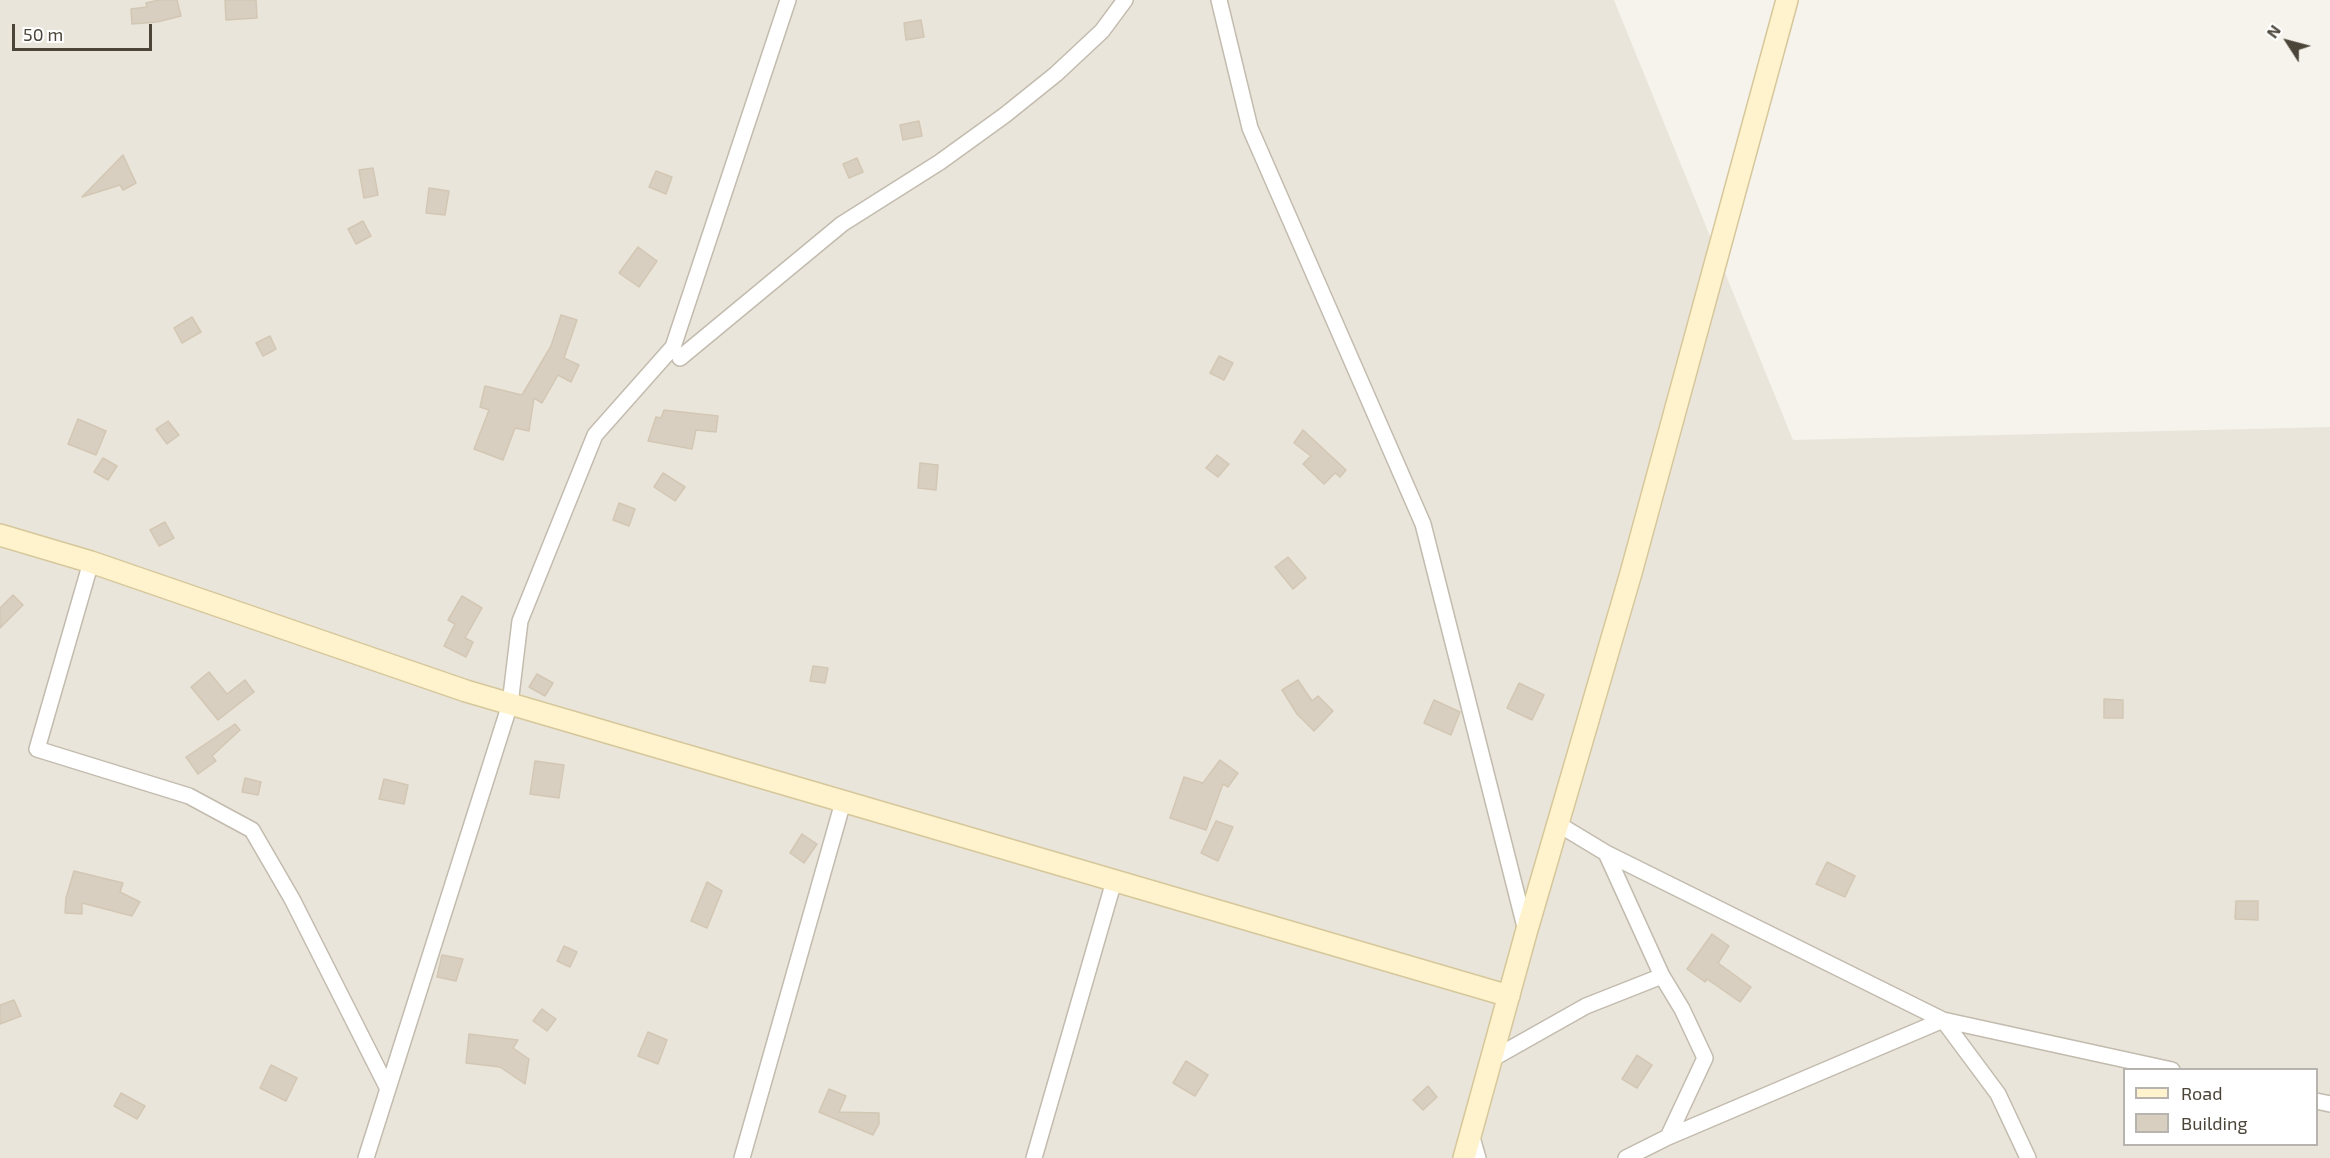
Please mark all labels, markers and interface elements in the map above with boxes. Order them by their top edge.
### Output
scale bar [15,12,154,50]
north arrow [2258,12,2318,72]
text: N [2262,21,2284,41]
text: 50 m [23,23,63,45]
legend [2123,1068,2318,1146]
text: Road [2181,1082,2222,1104]
text: Building [2181,1112,2248,1134]

